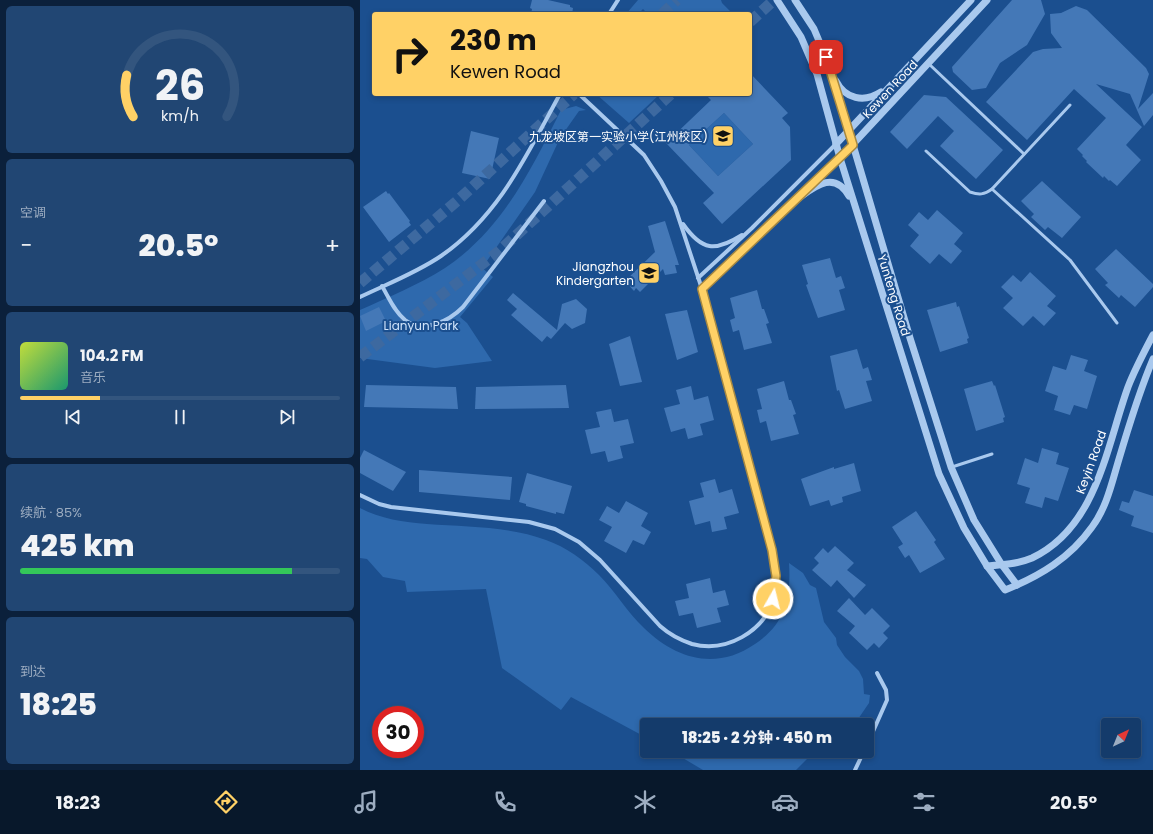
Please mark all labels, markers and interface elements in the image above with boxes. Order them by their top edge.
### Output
text: 230 m [450,21,537,60]
icon: right [384,28,436,80]
pin [809,40,843,74]
icon: arrive [815,46,837,68]
text: 26 [155,56,205,115]
street label: Kewen Road [859,56,921,122]
text: Kewen Road [450,59,561,84]
text: km/h [161,106,199,126]
school or university icon: 九龙坡区第一实验小学(江州校区) [710,123,736,149]
place label: 九龙坡区第一实验小学(江州校区) [529,128,708,145]
text: 空调 [20,203,46,222]
text: 20.5° [139,224,218,267]
text: − [20,230,32,261]
text: + [325,230,340,261]
street label: Yunteng Road [874,252,914,338]
place label: Jiangzhou Kindergarten [556,258,634,289]
school or university icon: Jiangzhou Kindergarten [636,260,662,286]
park label: Lianyun Park [384,317,459,334]
text: 104.2 FM [80,345,144,366]
text: 音乐 [80,368,106,387]
icon: previous [62,406,84,428]
icon: pause [169,406,191,428]
icon: next [276,406,298,428]
street label: Keyin Road [1072,428,1110,496]
text: 续航 · 85% [20,503,82,522]
text: 425 km [20,524,135,567]
position arrow [752,578,794,620]
text: 到达 [20,662,46,681]
text: 18:25 [20,683,97,726]
speed limit sign: 30 [372,706,424,758]
north arrow [1101,718,1141,758]
map controls [1101,718,1141,758]
text: 18:25 · 2 分钟 · 450 m [682,727,832,748]
icon: directions [212,788,240,816]
icon: music [352,788,380,816]
icon: phone [491,788,519,816]
icon: climate [631,788,659,816]
icon: car [771,788,799,816]
icon: filters [910,788,938,816]
text: 18:23 [56,790,101,815]
text: 20.5° [1050,790,1097,815]

